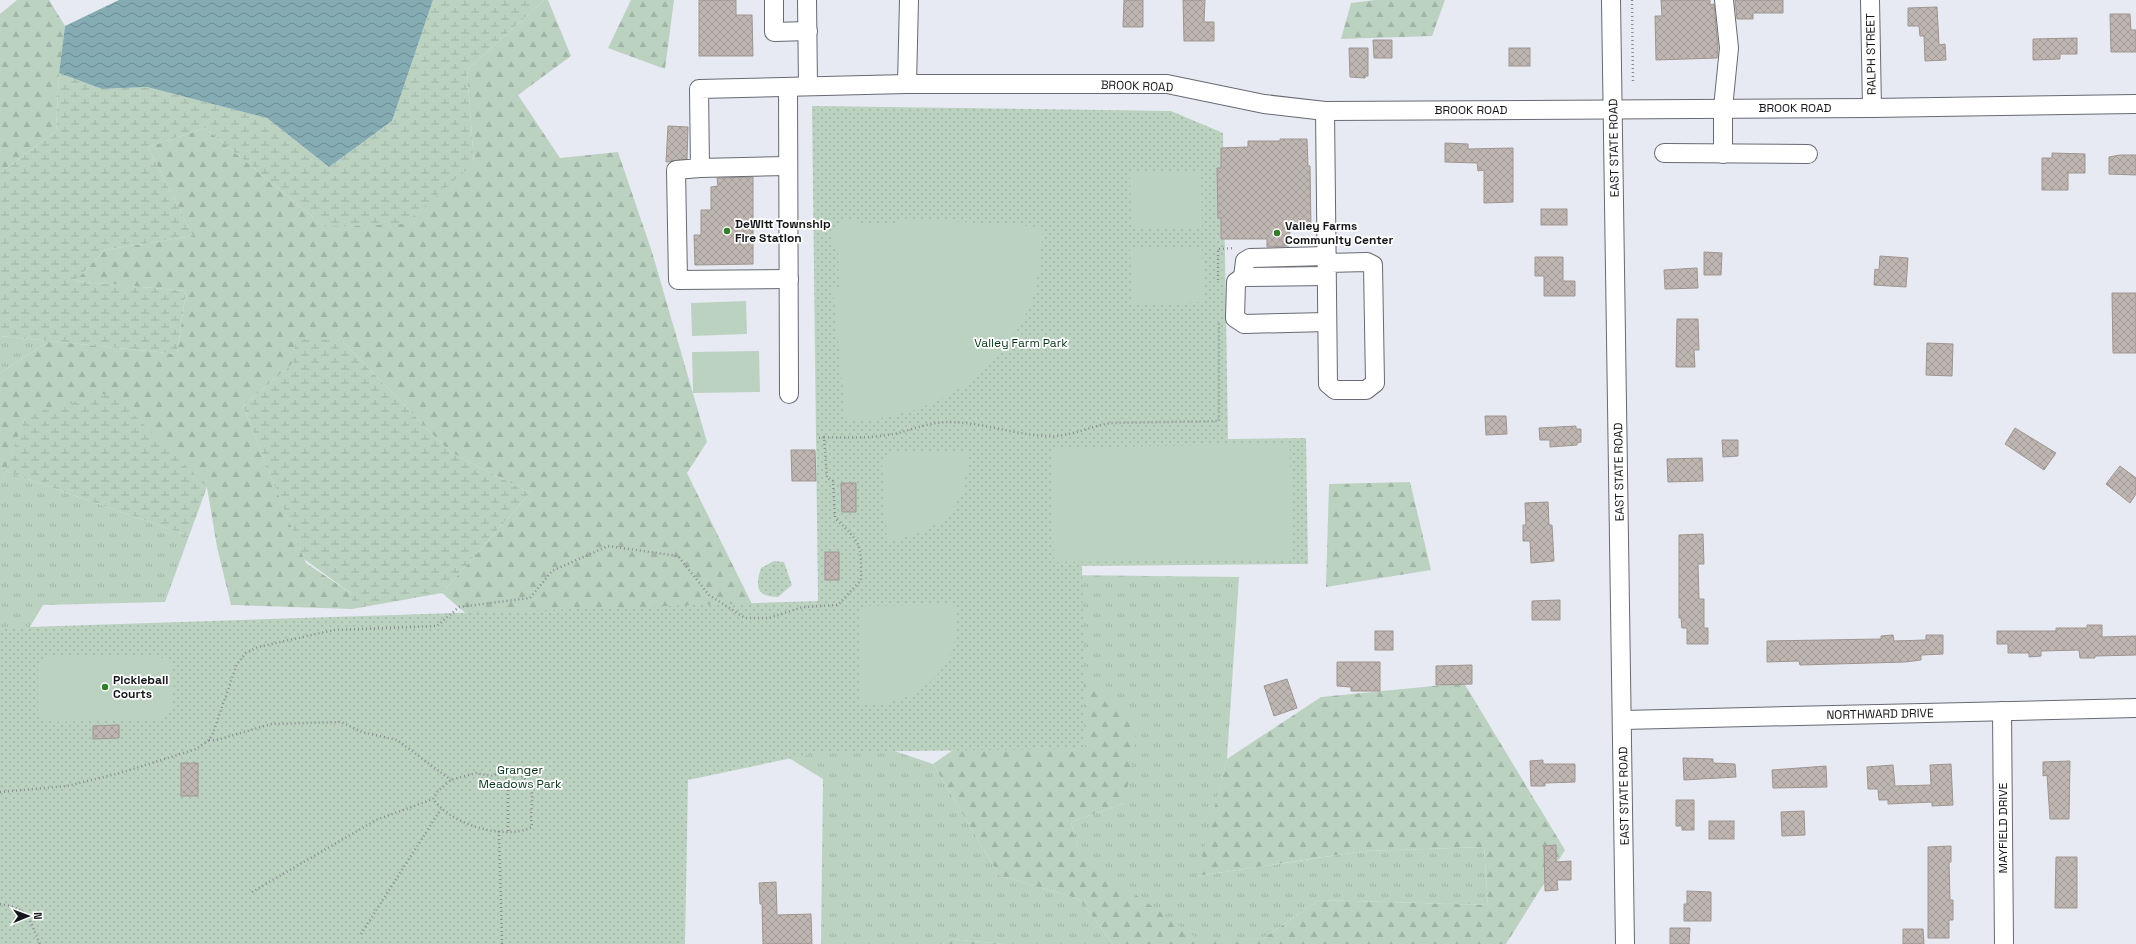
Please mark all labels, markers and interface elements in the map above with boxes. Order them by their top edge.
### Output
street label: RALPH STREET [1862,13,1880,95]
street label: BROOK ROAD [1100,77,1174,95]
street label: EAST STATE ROAD [1605,98,1623,198]
street label: BROOK ROAD [1759,100,1832,116]
street label: BROOK ROAD [1435,102,1508,118]
place label: DeWitt Township Fire Station [735,216,831,246]
place label: Valley Farms Community Center [1285,218,1393,248]
marker: DeWitt Township Fire Station [722,226,732,236]
marker: Valley Farms Community Center [1272,228,1282,238]
park label: Valley Farm Park [974,335,1068,351]
street label: EAST STATE ROAD [1610,422,1628,522]
place label: Pickleball Courts [113,672,168,702]
marker: Pickleball Courts [100,682,110,692]
street label: NORTHWARD DRIVE [1826,705,1934,723]
street label: EAST STATE ROAD [1615,746,1633,846]
park label: Granger Meadows Park [478,762,562,792]
street label: MAYFIELD DRIVE [1995,782,2011,873]
north arrow [8,896,48,936]
text: N [31,912,45,920]

